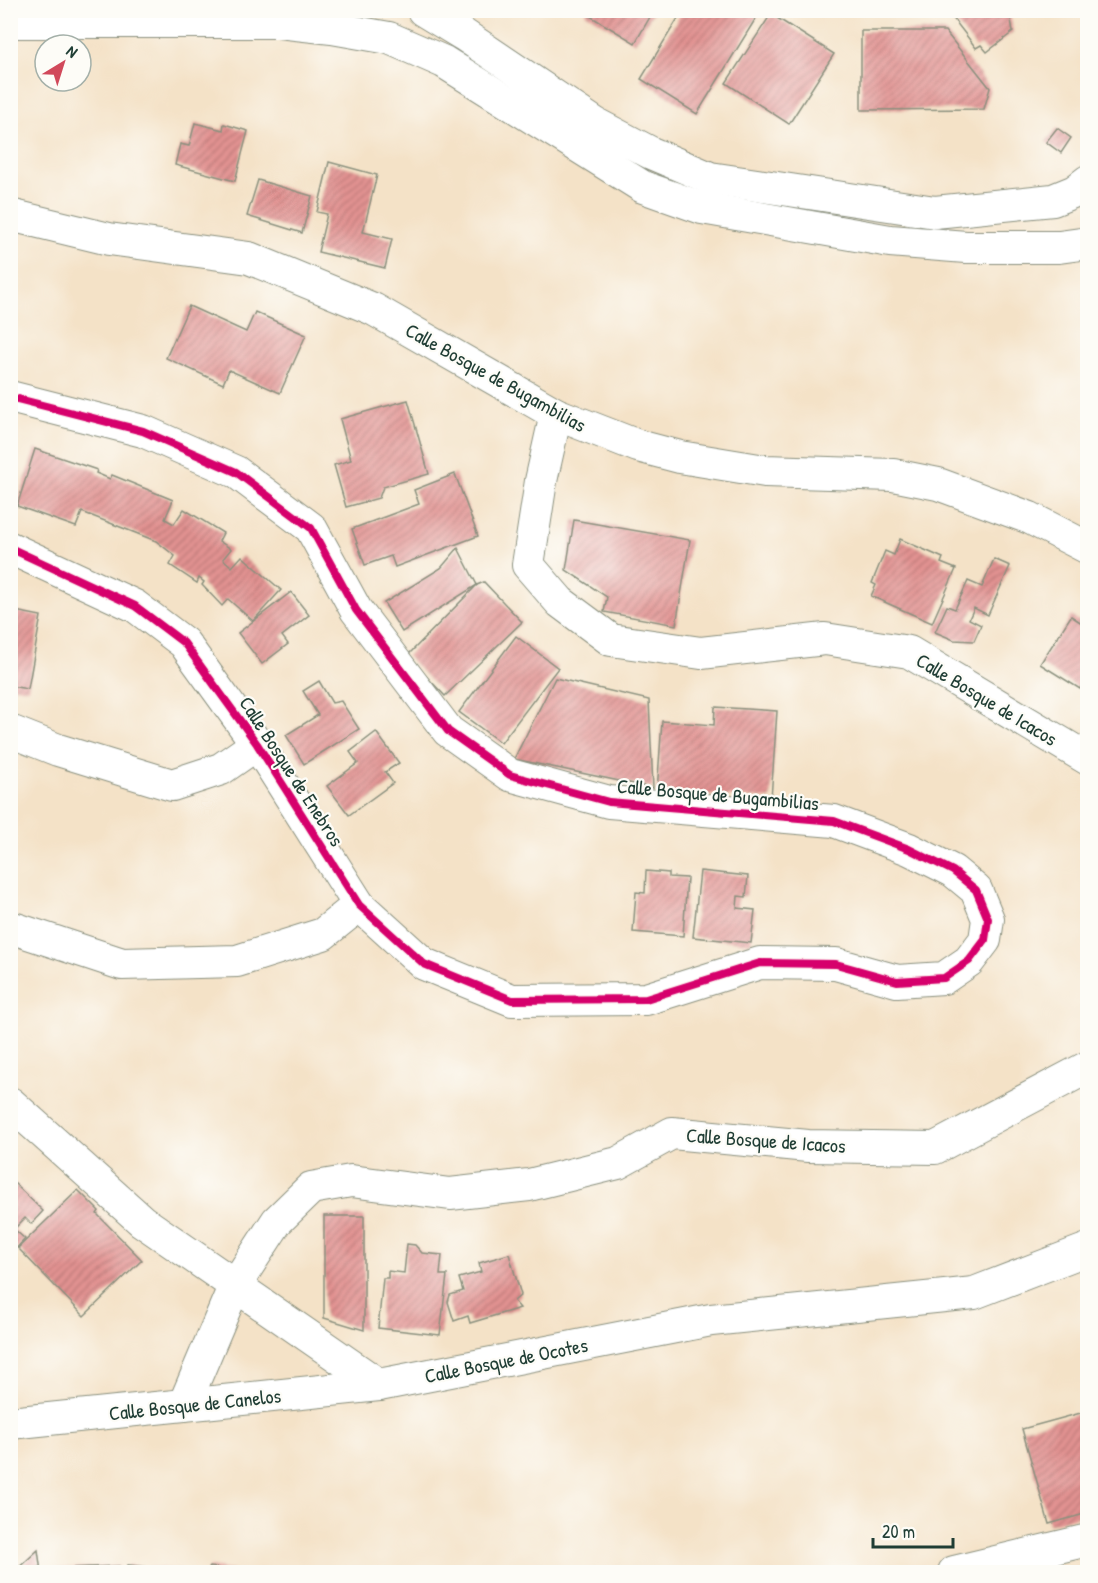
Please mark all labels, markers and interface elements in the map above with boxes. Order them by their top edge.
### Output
north arrow [33,33,93,93]
text: N [62,40,83,63]
street label: Calle Bosque de Bugambilias [401,316,591,438]
street label: Calle Bosque de Icacos [912,646,1063,752]
street label: Calle Bosque de Enebros [233,691,351,851]
street label: Calle Bosque de Bugambilias [616,772,820,816]
street label: Calle Bosque de Icacos [685,1121,847,1159]
street label: Calle Bosque de Ocotes [422,1331,590,1389]
street label: Calle Bosque de Canelos [108,1382,283,1426]
scale bar [873,1511,952,1549]
text: 20 m [882,1519,915,1544]

